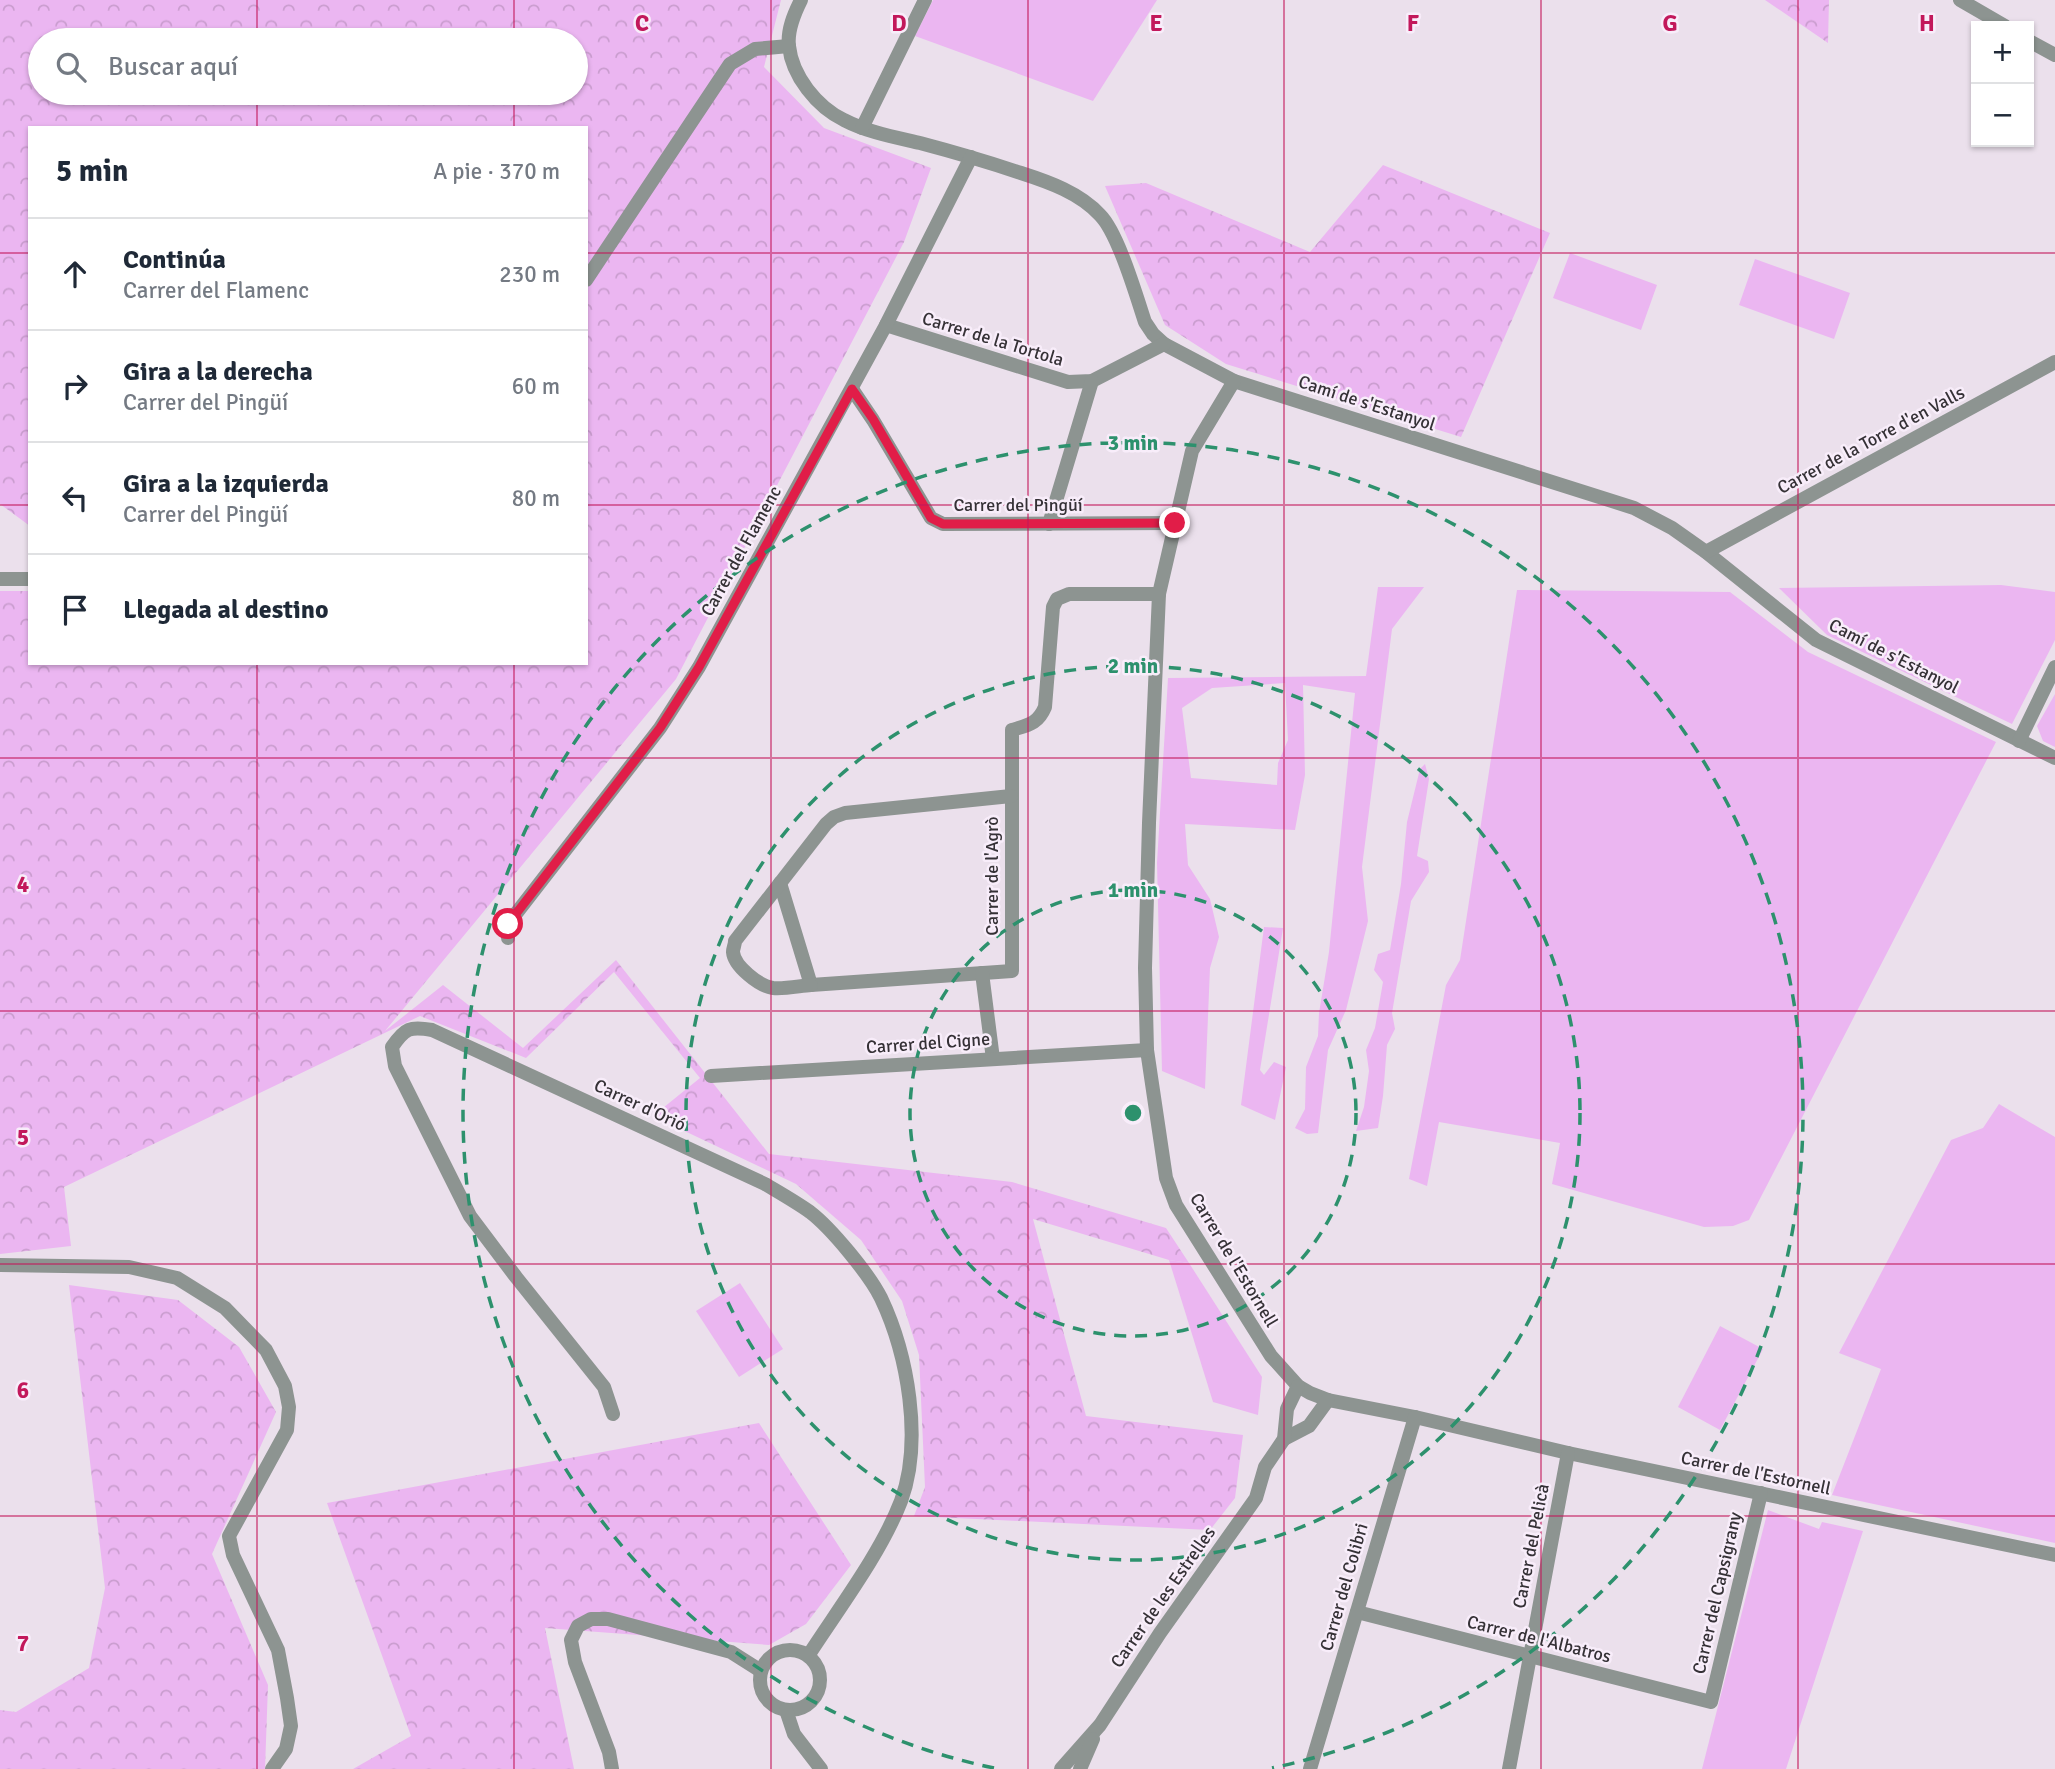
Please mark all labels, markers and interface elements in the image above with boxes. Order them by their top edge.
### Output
text: C [635,9,649,38]
text: D [891,9,907,38]
text: E [1149,9,1163,38]
text: F [1407,9,1419,38]
text: G [1662,9,1678,38]
text: H [1919,9,1935,38]
map controls [1971,21,2034,147]
button: + [1971,21,2034,84]
search box [28,28,588,105]
icon: search [52,48,90,86]
text: Buscar aquí [108,51,238,83]
button: − [1971,84,2034,147]
text: 5 min [56,153,128,190]
text: A pie · 370 m [433,157,560,186]
text: Continúa [123,244,226,276]
icon: ahead [56,255,94,293]
text: 230 m [499,260,560,289]
text: Carrer del Flamenc [123,276,309,305]
street label: Carrer de la Tortola [920,307,1066,371]
text: Gira a la derecha [123,356,313,388]
icon: right [56,367,94,405]
street label: Camí de s'Estanyol [1296,370,1438,436]
text: 60 m [512,372,560,401]
street label: Carrer de la Torre d'en Valls [1774,381,1968,499]
text: Carrer del Pingüí [123,388,288,417]
text: 3 min [1108,430,1158,456]
text: Gira a la izquierda [123,468,329,500]
icon: left [56,479,94,517]
street label: Carrer del Flamenc [696,482,786,620]
text: 80 m [512,484,560,513]
street label: Carrer del Pingüí [953,494,1083,516]
text: Carrer del Pingüí [123,500,288,529]
route end [1159,507,1190,538]
icon: arrive [56,591,94,629]
text: Llegada al destino [123,594,329,626]
street label: Camí de s'Estanyol [1825,614,1963,698]
text: 2 min [1108,653,1158,679]
street label: Carrer de l'Agrò [981,816,1003,936]
text: 4 [17,870,29,899]
text: 1 min [1108,877,1158,903]
route start [492,908,523,939]
street label: Carrer del Cigne [865,1028,991,1058]
street label: Carrer d'Orió [591,1074,689,1136]
centre of rings [1121,1101,1145,1125]
text: 5 [17,1123,29,1152]
street label: Carrer de l'Estornell [1185,1189,1283,1331]
text: 6 [17,1376,29,1405]
street label: Carrer de l'Estornell [1679,1446,1833,1500]
street label: Carrer del Pelicà [1508,1482,1554,1610]
street label: Carrer del Capsigrany [1688,1509,1746,1676]
street label: Carrer del Colibri [1315,1521,1373,1653]
street label: Carrer de les Estrelles [1106,1522,1220,1672]
street label: Carrer de l'Albatros [1465,1610,1613,1668]
text: 7 [17,1629,29,1658]

